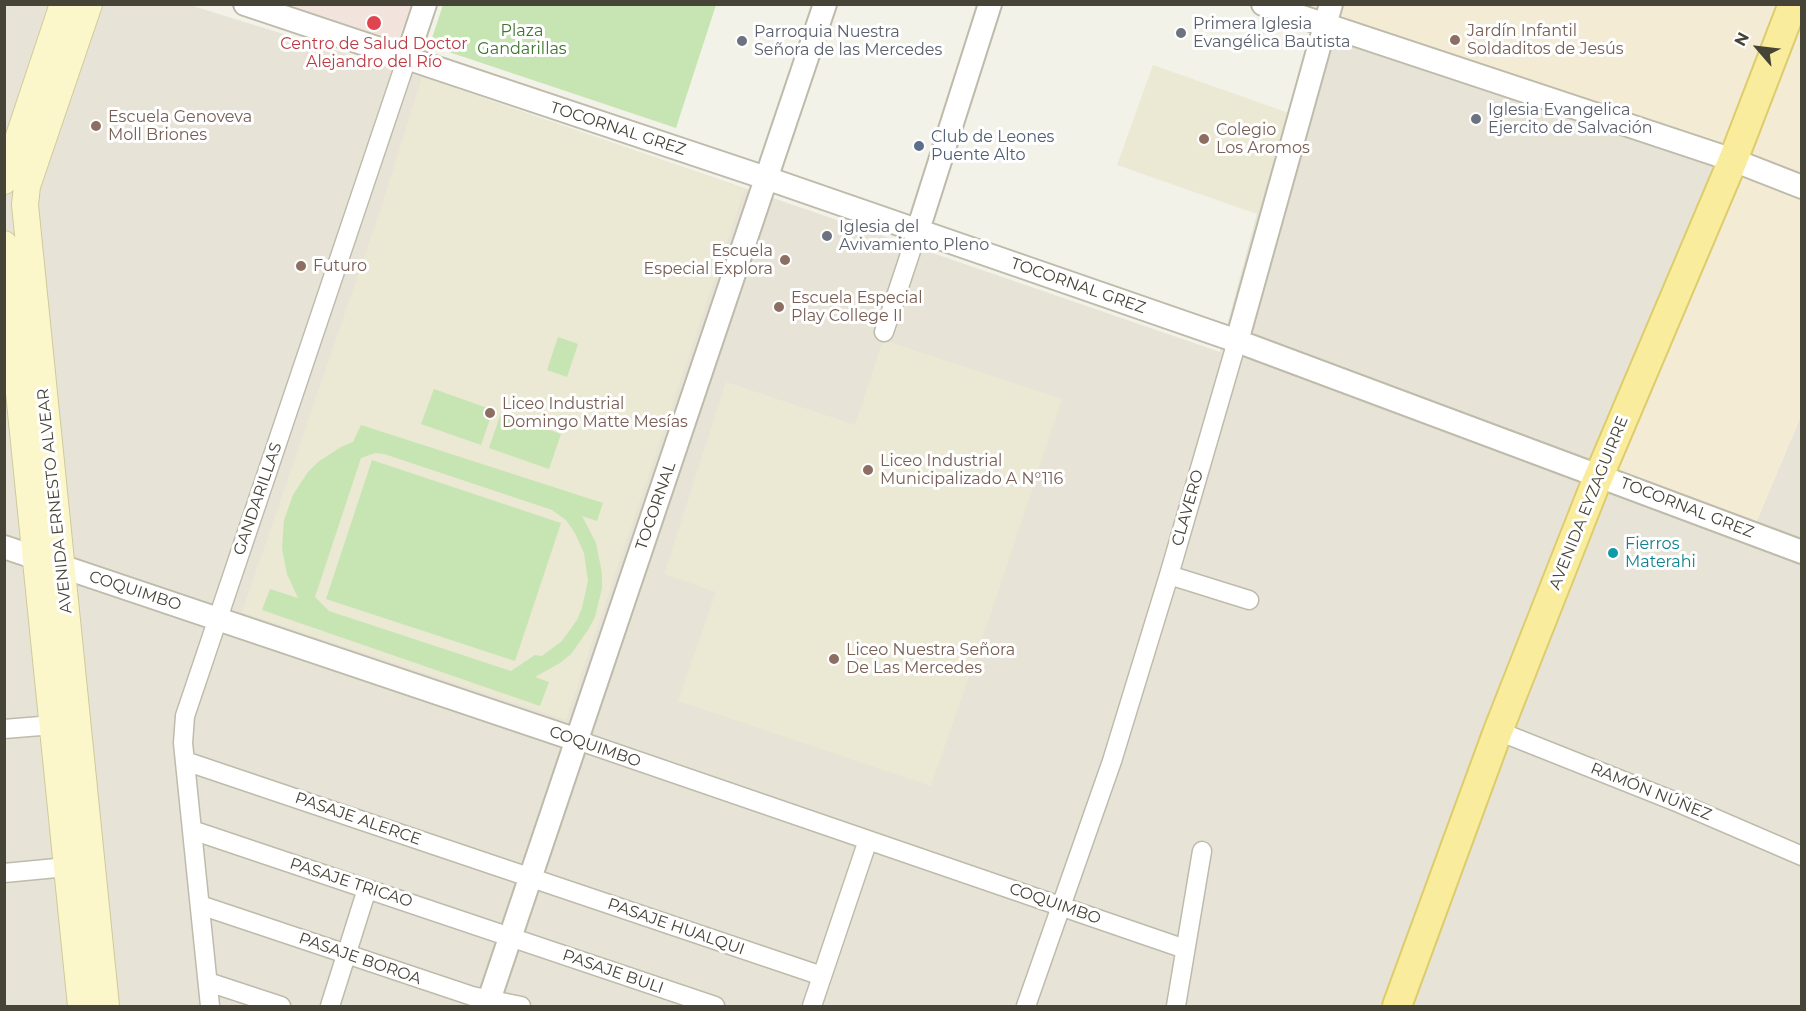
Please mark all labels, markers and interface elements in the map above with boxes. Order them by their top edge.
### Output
marker: Centro de Salud Doctor Alejandro del Río [365,14,383,32]
place label: Primera Iglesia Evangélica Bautista [1193,14,1350,52]
north arrow [1728,18,1788,78]
park label: Plaza Gandarillas [477,21,567,59]
place label: Jardín Infantil Soldaditos de Jesús [1467,21,1623,59]
place label: Parroquia Nuestra Señora de las Mercedes [754,22,942,60]
marker: Primera Iglesia Evangélica Bautista [1174,26,1188,40]
text: N [1730,29,1753,49]
marker: Jardín Infantil Soldaditos de Jesús [1448,33,1462,47]
place label: Centro de Salud Doctor Alejandro del Río [280,34,468,72]
marker: Parroquia Nuestra Señora de las Mercedes [735,34,749,48]
street label: TOCORNAL GREZ [548,98,688,160]
place label: Iglesia Evangelica Ejercito de Salvación [1488,100,1653,138]
place label: Escuela Genoveva Moll Briones [108,107,252,145]
marker: Iglesia Evangelica Ejercito de Salvación [1469,112,1483,126]
marker: Escuela Genoveva Moll Briones [89,119,103,133]
place label: Colegio Los Aromos [1216,120,1310,158]
place label: Club de Leones Puente Alto [931,127,1054,165]
marker: Colegio Los Aromos [1197,132,1211,146]
marker: Club de Leones Puente Alto [912,139,926,153]
place label: Iglesia del Avivamiento Pleno [839,217,989,255]
marker: Iglesia del Avivamiento Pleno [820,229,834,243]
place label: Escuela Especial Explora [644,241,773,279]
marker: Escuela Especial Explora [778,253,792,267]
street label: TOCORNAL GREZ [1008,254,1148,318]
place label: Futuro [313,256,367,276]
marker: Futuro [294,259,308,273]
place label: Escuela Especial Play College II [791,288,923,326]
marker: Escuela Especial Play College II [772,300,786,314]
street label: AVENIDA ERNESTO ALVEAR [34,388,76,614]
place label: Liceo Industrial Domingo Matte Mesías [502,394,688,432]
marker: Liceo Industrial Domingo Matte Mesías [483,406,497,420]
street label: AVENIDA EYZAGUIRRE [1545,414,1633,592]
street label: GANDARILLAS [230,440,286,558]
place label: Liceo Industrial Municipalizado A N°116 [880,451,1063,489]
street label: TOCORNAL [632,459,680,553]
marker: Liceo Industrial Municipalizado A N°116 [861,463,875,477]
street label: CLAVERO [1168,468,1208,548]
street label: TOCORNAL GREZ [1618,474,1756,542]
place label: Fierros Materahi [1625,534,1696,572]
marker: Fierros Materahi [1606,546,1620,560]
street label: COQUIMBO [86,567,184,615]
place label: Liceo Nuestra Señora De Las Mercedes [846,640,1015,678]
marker: Liceo Nuestra Señora De Las Mercedes [827,652,841,666]
street label: COQUIMBO [547,722,643,772]
street label: RAMÓN NÚÑEZ [1588,759,1714,825]
street label: PASAJE ALERCE [293,788,423,850]
street label: PASAJE TRICAO [287,854,415,912]
street label: COQUIMBO [1007,879,1103,929]
street label: PASAJE HUALQUI [605,895,747,959]
street label: PASAJE BOROA [296,929,424,989]
street label: PASAJE BULI [560,946,666,998]

